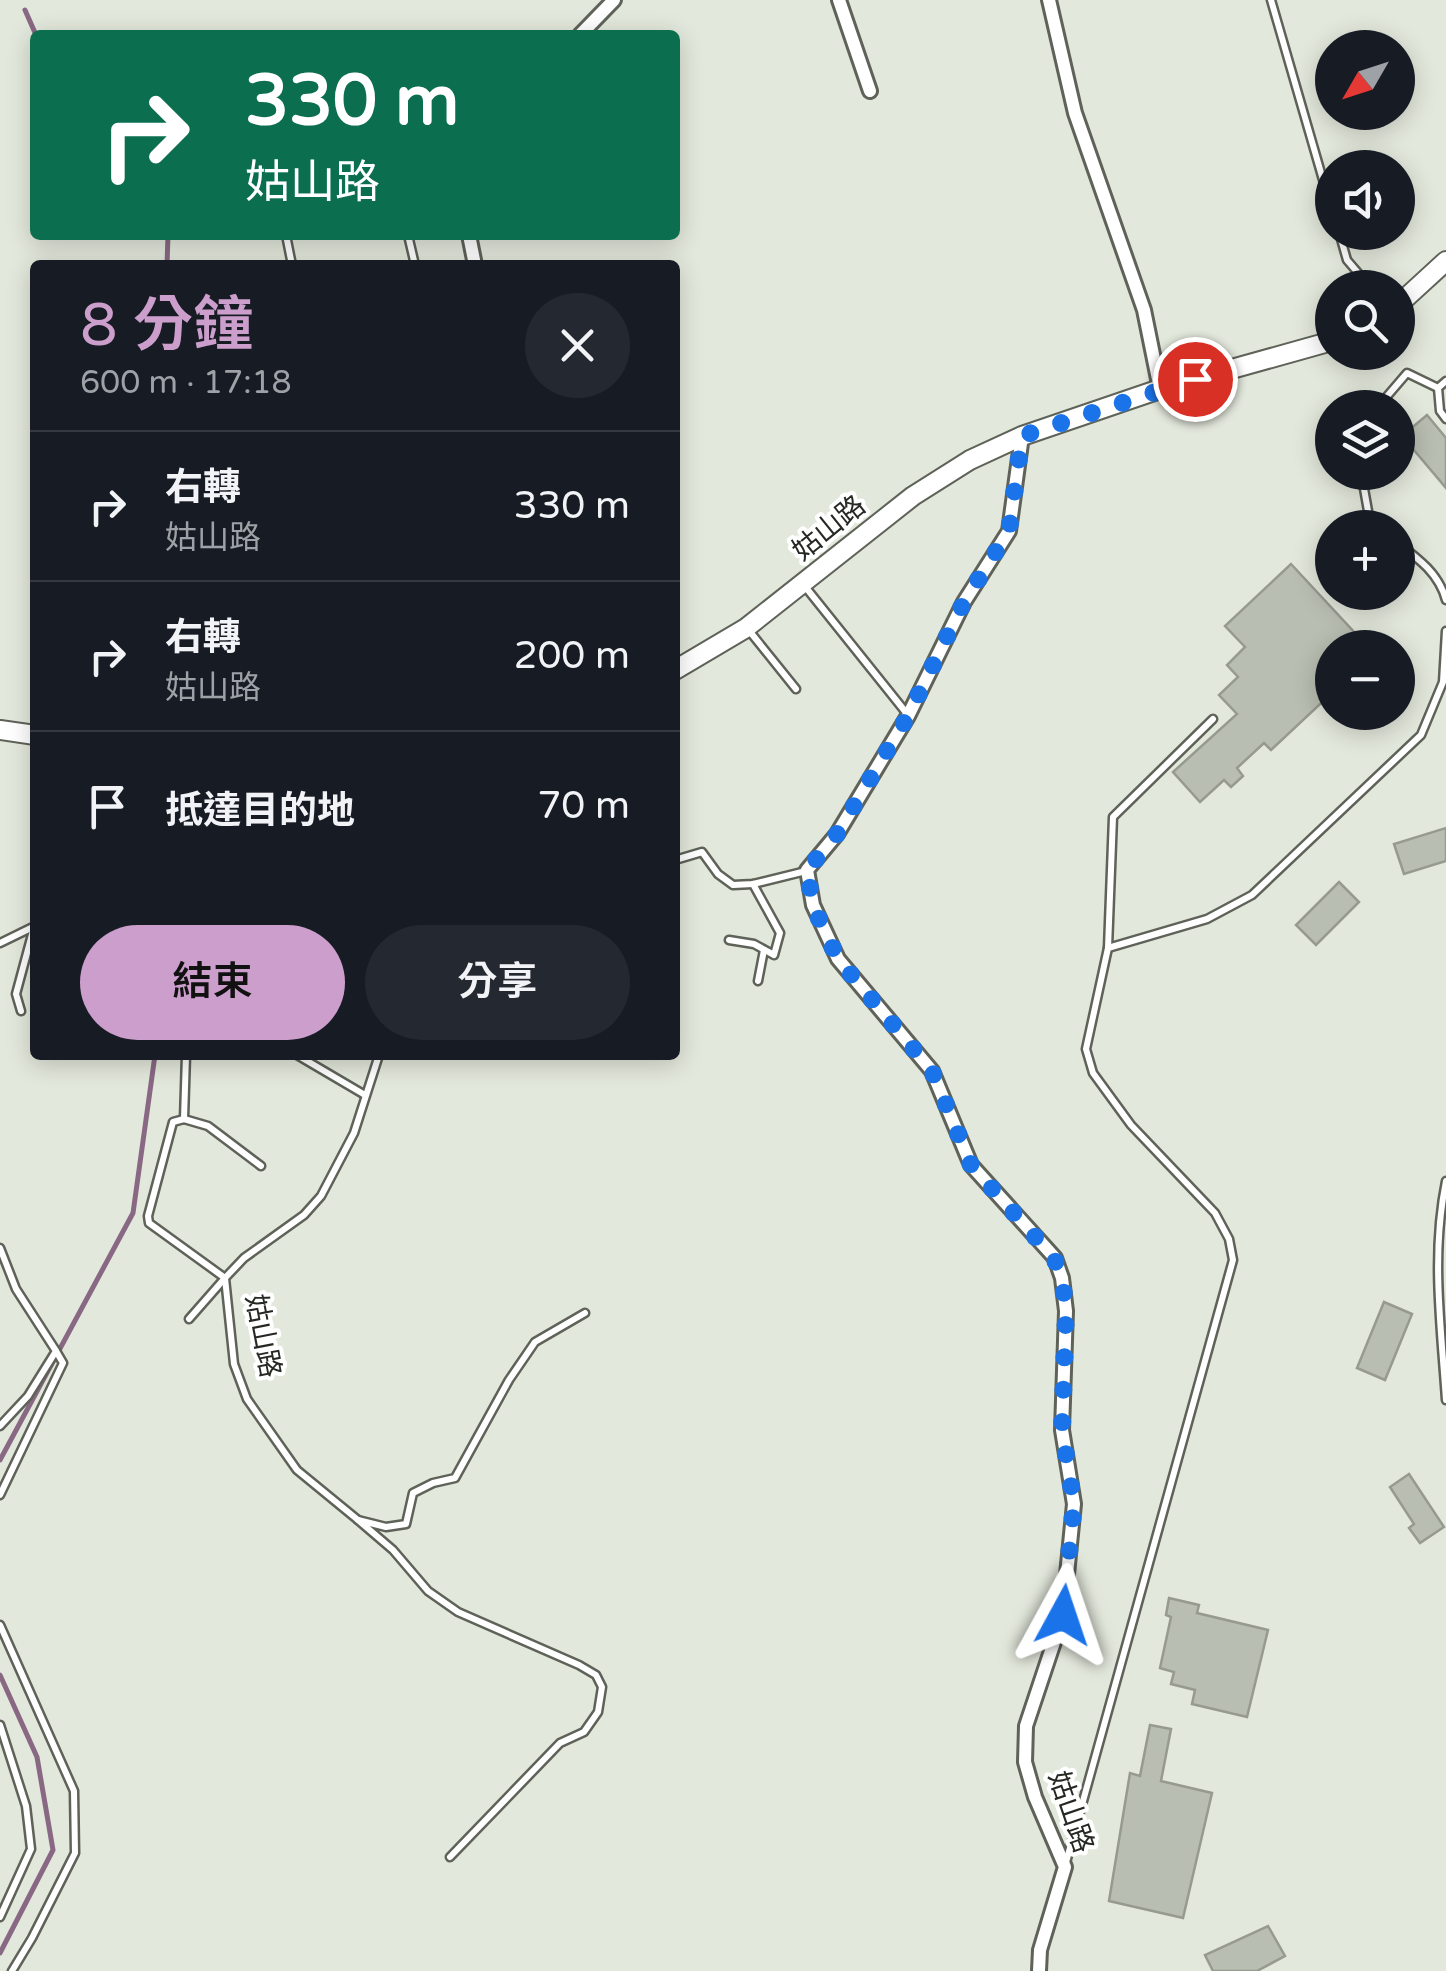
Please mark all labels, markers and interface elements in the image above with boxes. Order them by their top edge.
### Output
north arrow [1315,30,1415,130]
map controls [1315,30,1415,730]
text: 330 m [245,60,459,144]
icon: right [80,70,210,200]
button: sound [1315,150,1415,250]
text: 姑山路 [245,156,380,210]
button: search [1315,270,1415,370]
text: 8 分鐘 [80,290,253,362]
button: close [525,293,630,398]
pin [1153,337,1238,422]
icon: arrive [1168,352,1223,407]
text: 600 m · 17:18 [80,364,292,402]
button: layers [1315,390,1415,490]
text: 右轉 [165,465,241,511]
icon: right [80,479,135,534]
text: 330 m [514,483,630,529]
street label: 姑山路 [786,488,872,568]
button: + [1315,510,1415,610]
text: 姑山路 [165,519,261,557]
text: 右轉 [165,615,241,661]
icon: right [80,629,135,684]
button: − [1315,630,1415,730]
text: 200 m [514,633,630,679]
text: 姑山路 [165,669,261,707]
icon: arrive [80,779,135,834]
text: 70 m [538,783,630,829]
text: 抵達目的地 [165,788,355,834]
button: 結束 [80,925,345,1040]
button: 分享 [365,925,630,1040]
street label: 姑山路 [238,1292,288,1380]
position arrow [1011,1563,1115,1667]
street label: 姑山路 [1041,1767,1101,1857]

